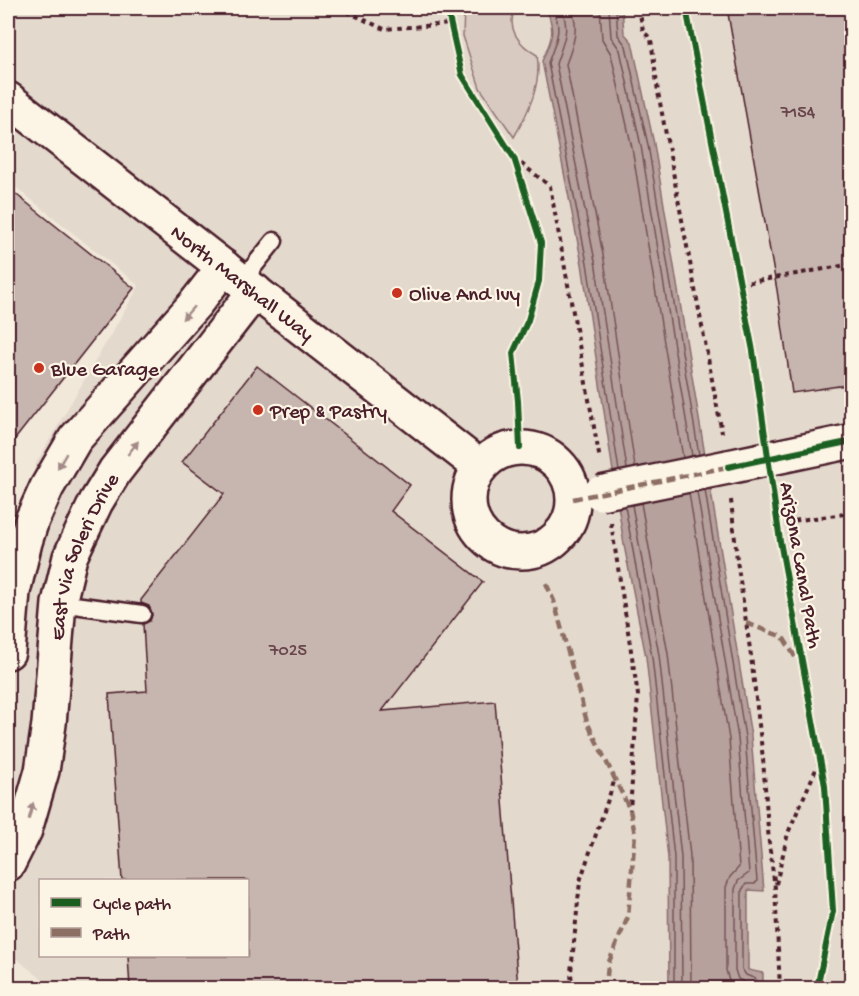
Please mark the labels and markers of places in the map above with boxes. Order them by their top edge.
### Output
place label: Olive And Ivy [409,284,520,309]
marker: Olive And Ivy [390,286,404,300]
place label: Blue Garage [50,359,160,384]
marker: Blue Garage [32,361,46,375]
place label: Prep & Pastry [269,401,387,426]
marker: Prep & Pastry [251,403,265,417]

